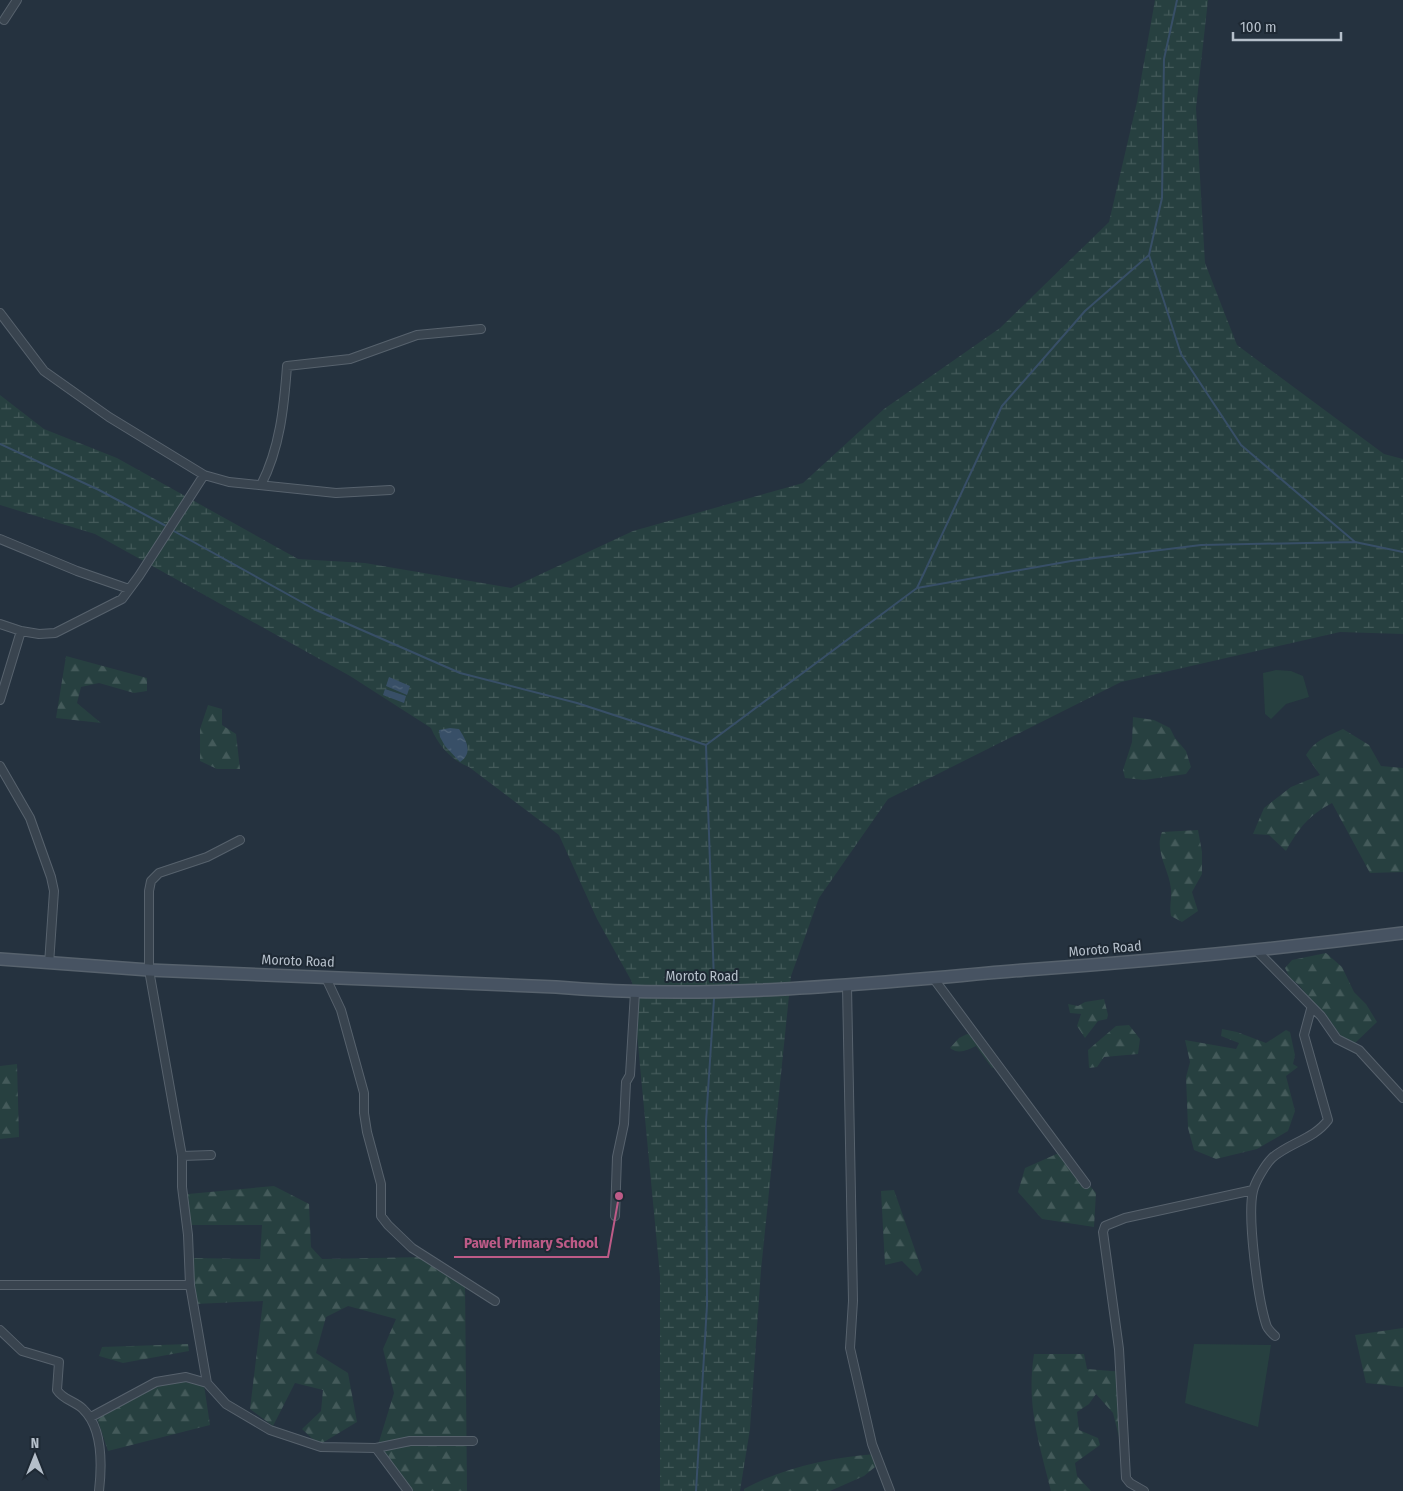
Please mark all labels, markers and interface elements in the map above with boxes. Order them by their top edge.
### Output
scale bar [1233,10,1340,42]
text: 100 m [1240,18,1277,36]
street label: Moroto Road [1068,937,1142,961]
street label: Moroto Road [261,951,335,971]
street label: Moroto Road [665,968,739,985]
callout: Pawel Primary School [454,1227,608,1257]
text: Pawel Primary School [464,1234,599,1252]
north arrow [10,1431,60,1481]
text: N [31,1435,39,1452]

